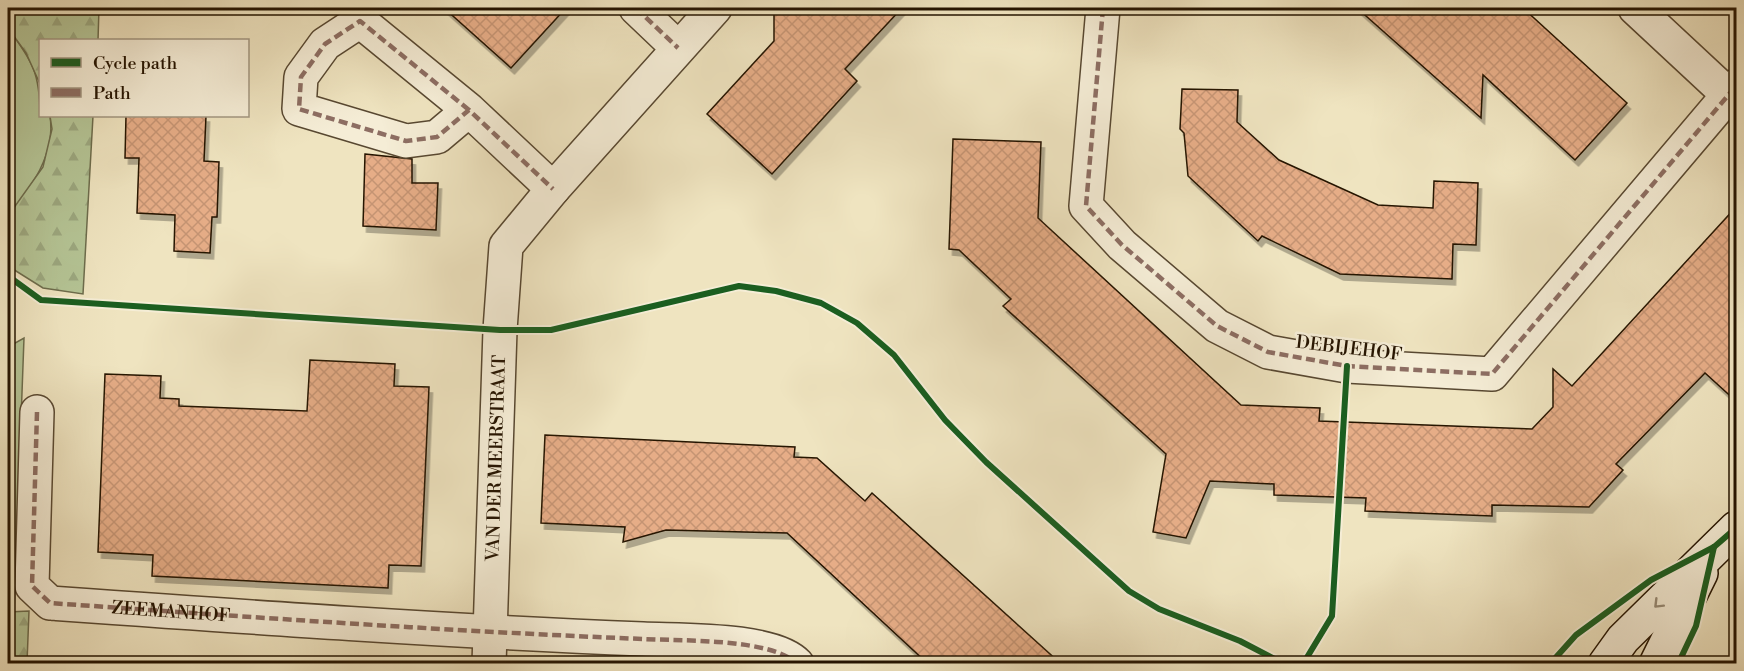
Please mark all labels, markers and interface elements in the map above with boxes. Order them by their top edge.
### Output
legend [39,39,249,117]
text: Cycle path [93,52,177,75]
text: Path [93,82,131,105]
street label: DEBIJEHOF [1294,331,1404,366]
street label: VAN DER MEERSTRAAT [481,354,511,563]
street label: ZEEMANHOF [111,596,231,628]
one-way arrow [1654,596,1665,607]

